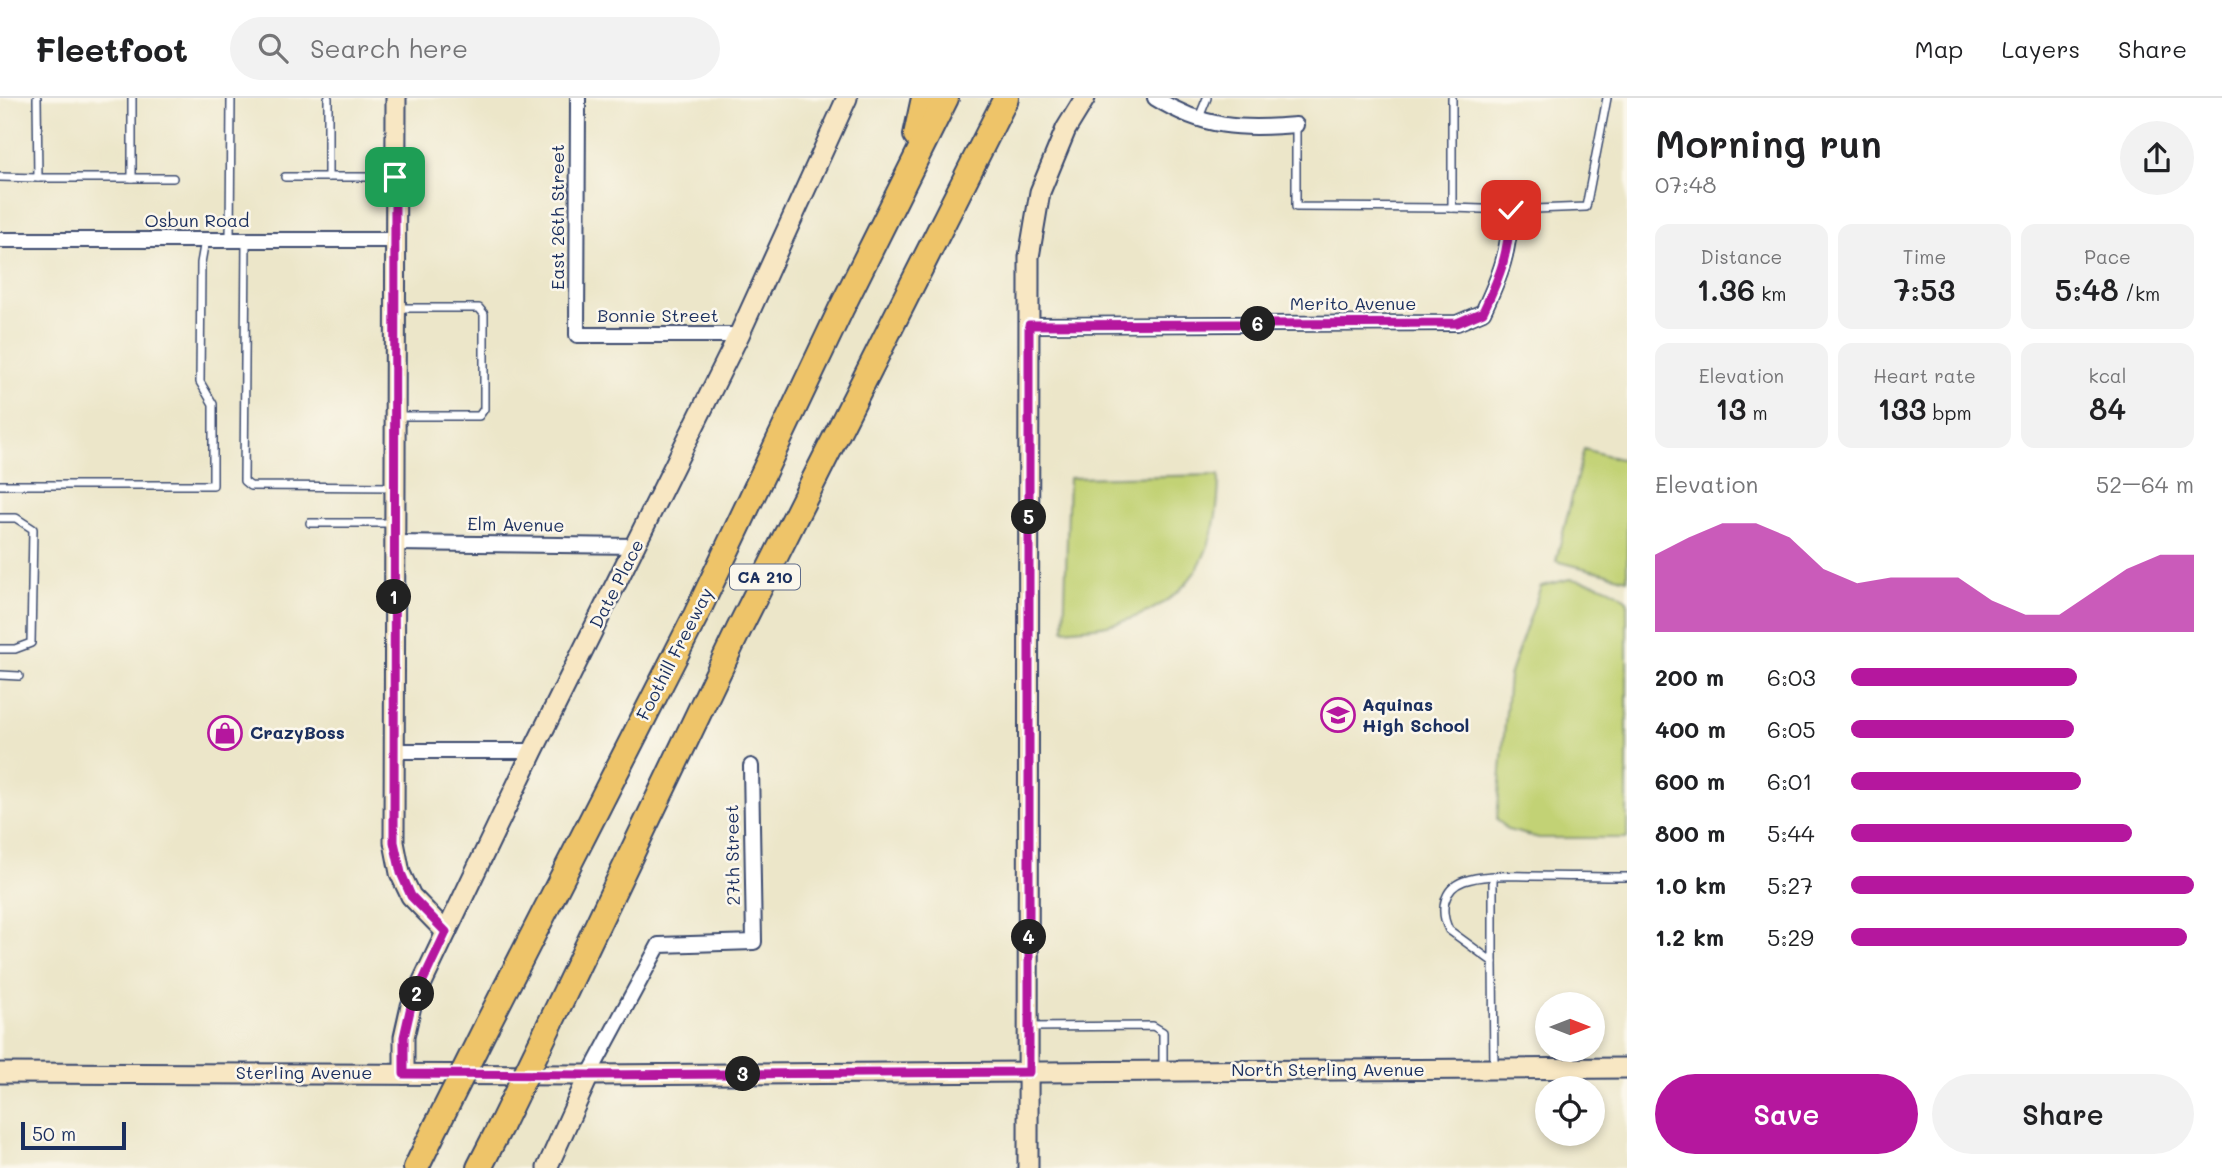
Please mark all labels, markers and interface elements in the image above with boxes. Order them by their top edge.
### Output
search box [230,17,720,80]
text: Fleetfoot [35,27,188,70]
icon: search [254,29,292,67]
text: Search here [310,31,468,65]
text: Map [1915,33,1963,64]
text: Layers [2001,33,2080,64]
text: Share [2118,33,2187,64]
text: Morning run [1655,118,1882,168]
button: share [2120,121,2194,195]
street label: East 26th Street [545,144,569,290]
pin [365,147,425,207]
icon: arrive [376,158,414,196]
text: 07:48 [1655,169,1717,199]
pin [1481,180,1541,240]
icon: check [1492,191,1530,229]
street label: Osbun Road [145,208,249,232]
text: Distance [1701,244,1782,269]
text: Time [1903,244,1946,269]
text: Pace [2084,244,2131,269]
text: 1.36 [1697,269,1755,309]
text: 7:53 [1894,269,1955,309]
text: 5:48 [2055,269,2119,309]
text: km [1755,281,1786,306]
text: /km [2119,281,2160,306]
street label: Merito Avenue [1290,291,1416,315]
street label: Bonnie Street [597,303,719,327]
pin: 6 [1240,306,1276,342]
text: 6 [1252,311,1263,336]
text: Elevation [1699,363,1784,388]
text: Heart rate [1873,363,1976,388]
text: kcal [2089,363,2126,388]
text: 13 [1715,388,1746,428]
text: 133 [1877,388,1926,428]
text: 84 [2089,388,2126,428]
text: m [1746,400,1768,425]
text: bpm [1926,400,1972,425]
text: Elevation [1655,469,1758,499]
text: 52–64 m [2096,469,2194,499]
pin: 5 [1012,500,1046,534]
text: 5 [1023,504,1034,529]
street label: Elm Avenue [467,511,565,537]
street label: Date Place [583,535,649,632]
road number: CA 210 [730,564,800,590]
pin: 1 [376,580,412,614]
street label: Foothill Freeway [630,583,718,724]
text: 1 [389,584,398,609]
text: 200 m [1655,662,1724,692]
text: 6:03 [1767,662,1816,692]
place label: Aquinas High School [1362,692,1469,737]
school or university icon: Aquinas High School [1319,696,1357,734]
shop icon: CrazyBoss [206,714,244,752]
text: 400 m [1655,714,1726,744]
text: 6:05 [1767,714,1816,744]
place label: CrazyBoss [250,720,345,744]
text: 600 m [1655,766,1725,796]
text: 6:01 [1767,766,1813,796]
street label: 27th Street [719,804,745,906]
text: 800 m [1655,818,1725,848]
text: 5:44 [1767,818,1815,848]
text: 1.0 km [1655,870,1726,900]
text: 5:27 [1767,870,1813,900]
pin: 4 [1012,920,1046,954]
text: 1.2 km [1655,922,1724,952]
text: 5:29 [1767,922,1814,952]
text: 4 [1022,924,1035,949]
pin: 2 [400,976,434,1012]
text: 2 [411,981,422,1006]
north arrow [1535,992,1605,1062]
map controls [1535,992,1605,1146]
pin: 3 [726,1056,760,1091]
street label: North Sterling Avenue [1231,1057,1425,1081]
street label: Sterling Avenue [236,1060,372,1084]
text: 3 [737,1061,748,1086]
button: Save [1655,1074,1918,1154]
button: Share [1932,1074,2194,1154]
button: locate [1535,1076,1605,1146]
scale bar [21,1119,126,1151]
text: 50 m [32,1121,76,1146]

